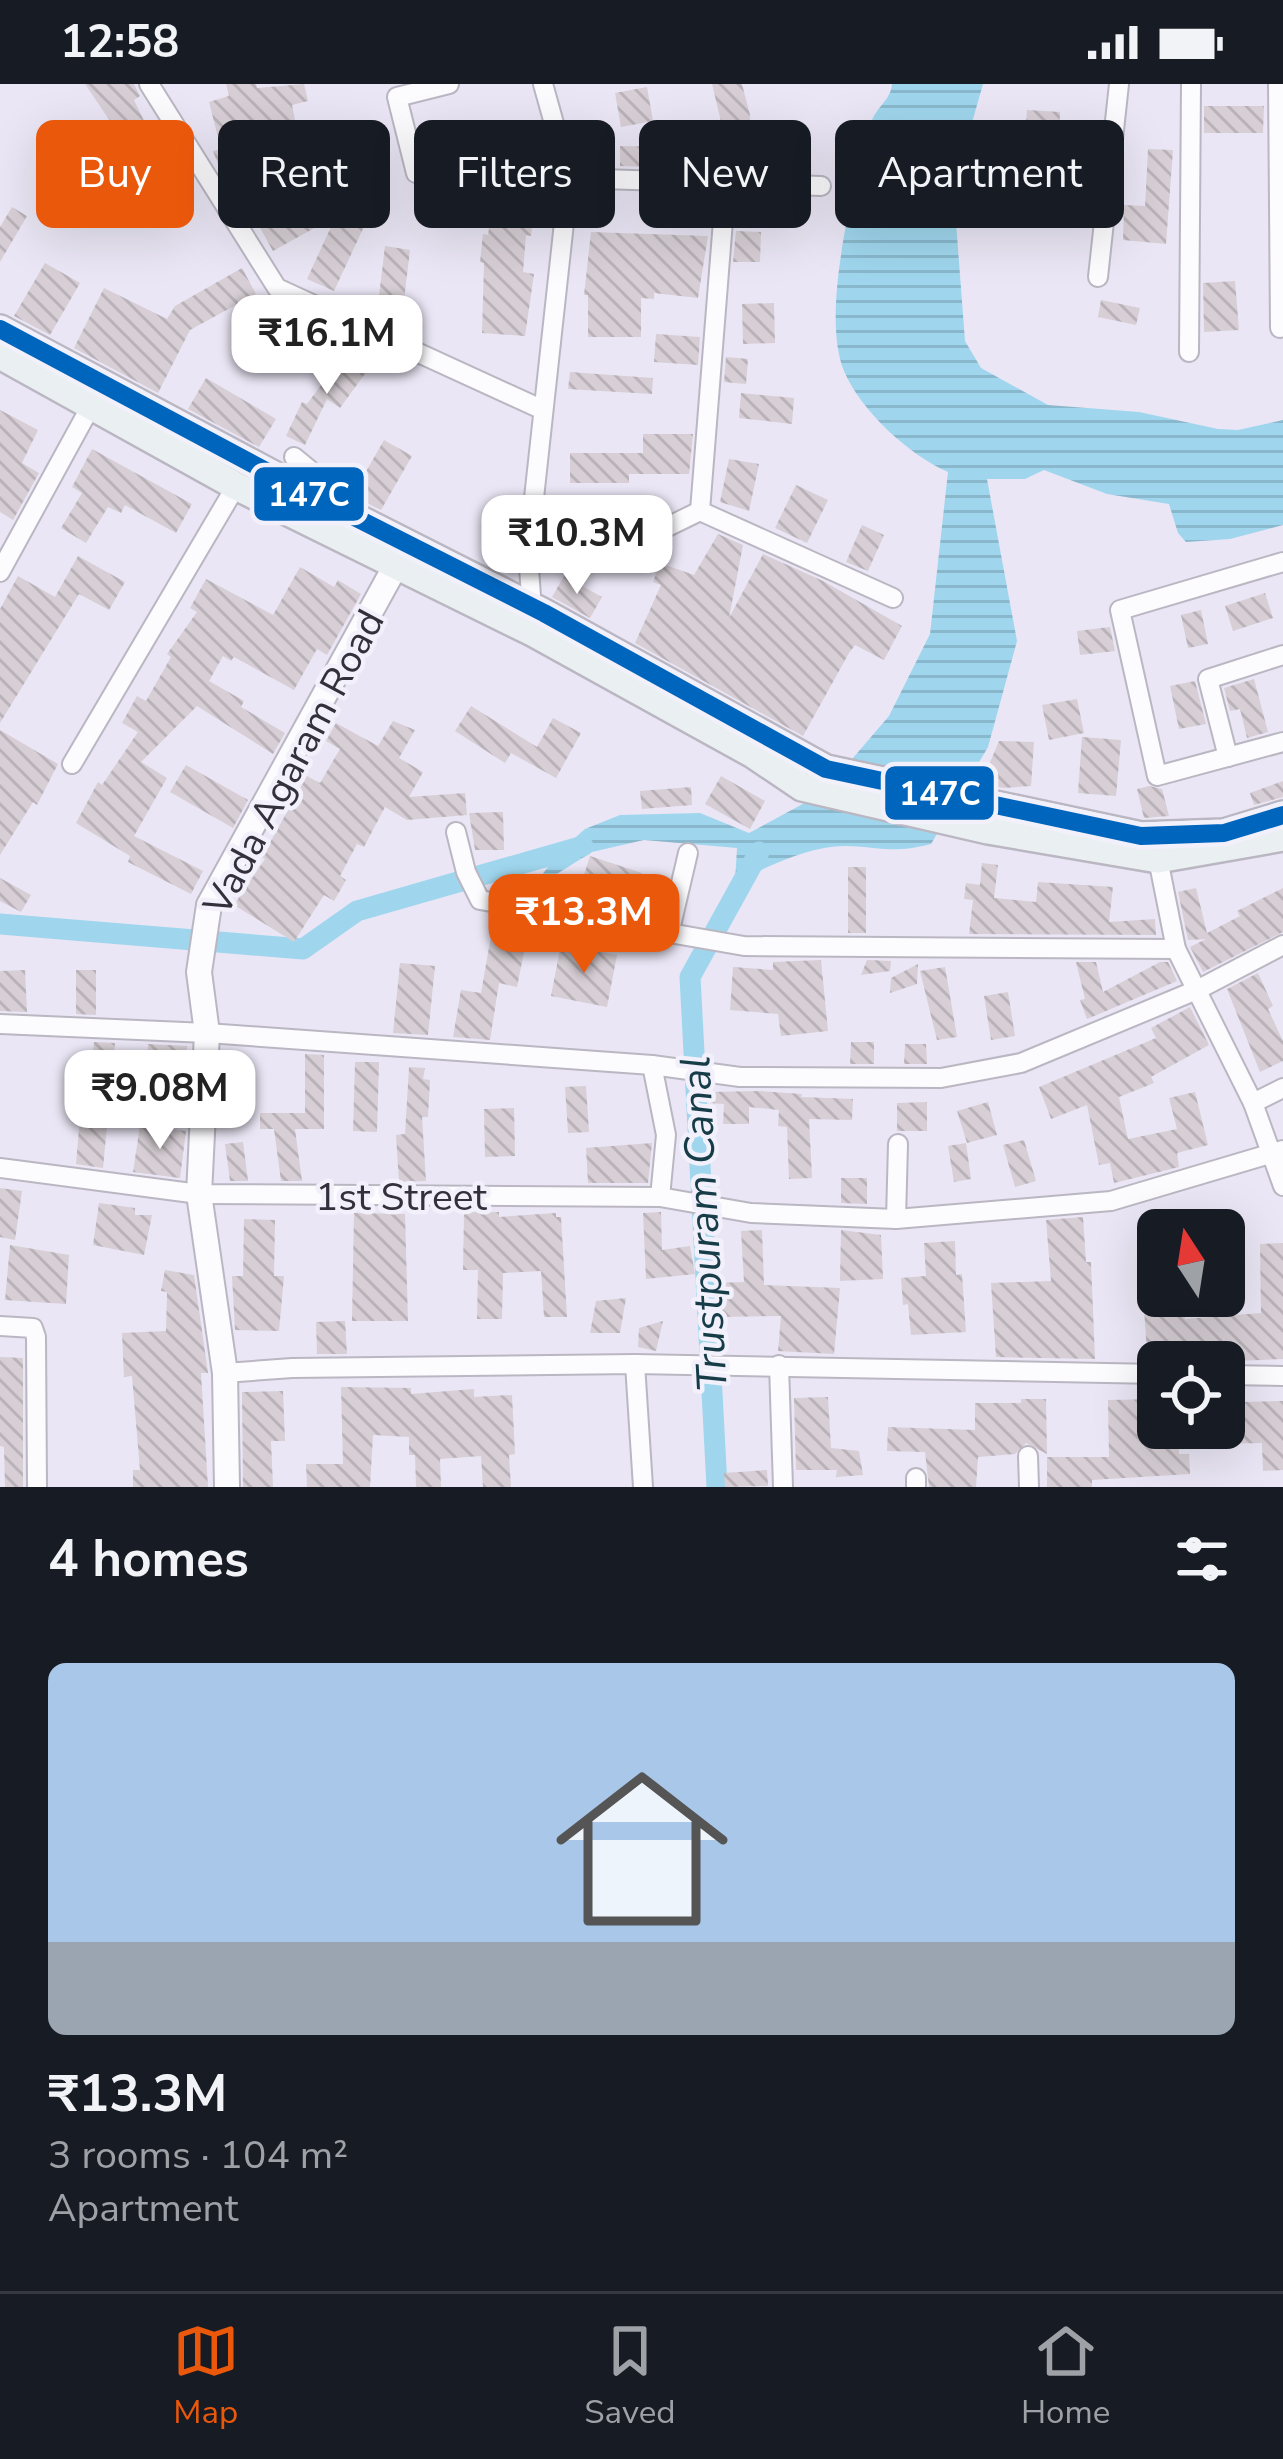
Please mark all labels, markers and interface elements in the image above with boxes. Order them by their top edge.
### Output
text: 12:58 [60,12,179,73]
chip: Buy [36,120,194,228]
chip: Rent [218,120,390,228]
chip: Filters [414,120,615,228]
chip: New [639,120,811,228]
chip: Apartment [835,120,1124,228]
pin: ₹16.1M [229,295,425,397]
text: ₹16.1M [258,307,396,360]
line badge: 147C [252,465,366,523]
text: 147C [268,473,350,518]
pin: ₹10.3M [479,495,675,597]
text: ₹10.3M [508,507,646,560]
street label: Vada Agaram Road [191,601,397,926]
line badge: 147C [883,764,996,822]
text: 147C [899,772,981,817]
pin: ₹13.3M [486,874,682,976]
text: ₹13.3M [515,886,653,939]
pin: ₹9.08M [62,1050,258,1152]
water label: Trustpuram Canal [667,1055,742,1393]
text: ₹9.08M [91,1062,229,1115]
street label: 1st Street [315,1171,487,1224]
north arrow [1137,1209,1245,1317]
map controls [1137,1209,1245,1449]
button: locate [1137,1341,1245,1449]
text: 4 homes [48,1524,249,1594]
icon: filters [1169,1526,1235,1592]
icon: home [534,1741,750,1957]
text: ₹13.3M [48,2059,227,2129]
text: 3 rooms · 104 m² [48,2129,348,2182]
text: Apartment [48,2182,238,2235]
tab: Map [173,2318,239,2435]
tab: Saved [584,2318,675,2435]
tab: Home [1021,2318,1110,2435]

